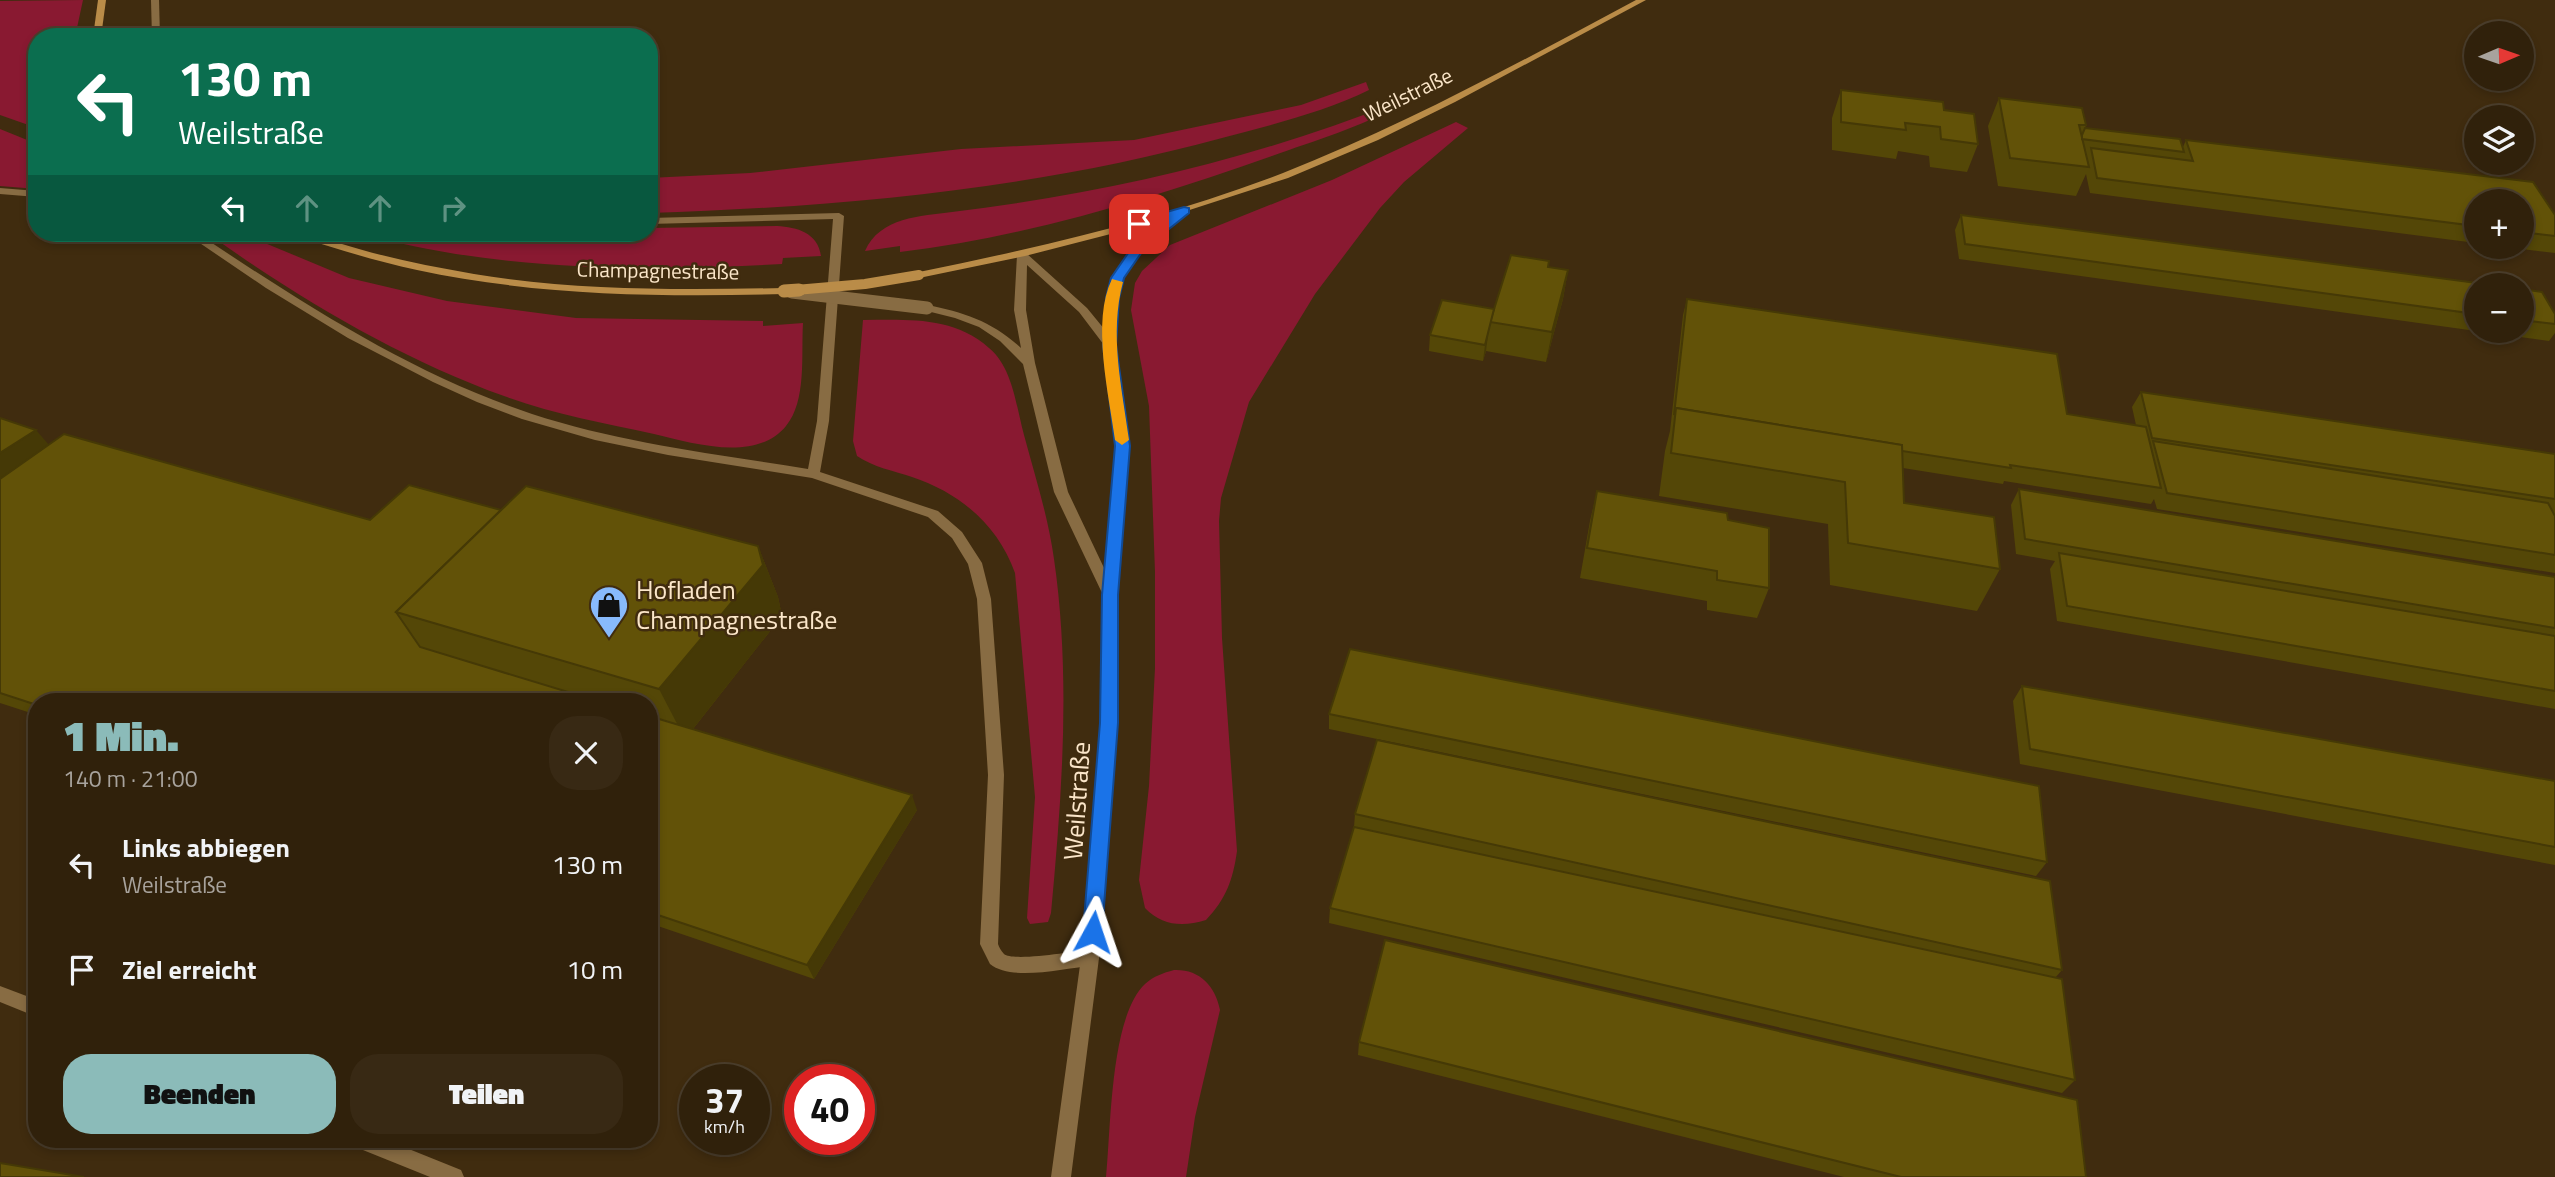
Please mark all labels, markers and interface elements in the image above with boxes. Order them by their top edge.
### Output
north arrow [2464,21,2534,91]
map controls [2464,21,2534,343]
text: 130 m [178,40,312,115]
icon: left [63,56,154,147]
street label: Weilstraße [1357,59,1458,129]
button: layers [2464,105,2534,175]
text: Weilstraße [178,108,324,156]
icon: left [215,189,253,227]
icon: ahead [288,189,326,227]
icon: ahead [361,189,399,227]
icon: right [434,189,472,227]
button: + [2464,189,2534,259]
pin [1109,194,1169,254]
icon: arrive [1120,205,1158,243]
street label: Champagnestraße [576,253,740,287]
button: − [2464,273,2534,343]
place label: Hofladen Champagnestraße [636,570,837,639]
shop icon: Hofladen Champagnestraße [588,584,630,639]
text: 1 Min. [63,703,179,767]
button: close [549,716,623,790]
street label: Weilstraße [1053,740,1100,862]
text: 140 m · 21:00 [63,761,198,796]
text: Links abbiegen [122,828,290,867]
text: 130 m [552,845,623,884]
icon: left [63,846,101,884]
text: Weilstraße [122,867,227,902]
position arrow [1056,895,1130,969]
text: Ziel erreicht [122,950,257,989]
text: 10 m [566,950,623,989]
icon: arrive [63,951,101,989]
button: Beenden [63,1054,336,1134]
button: Teilen [350,1054,623,1134]
speed limit sign: 40 [784,1064,875,1155]
text: 37 [705,1073,744,1127]
text: km/h [704,1113,745,1140]

